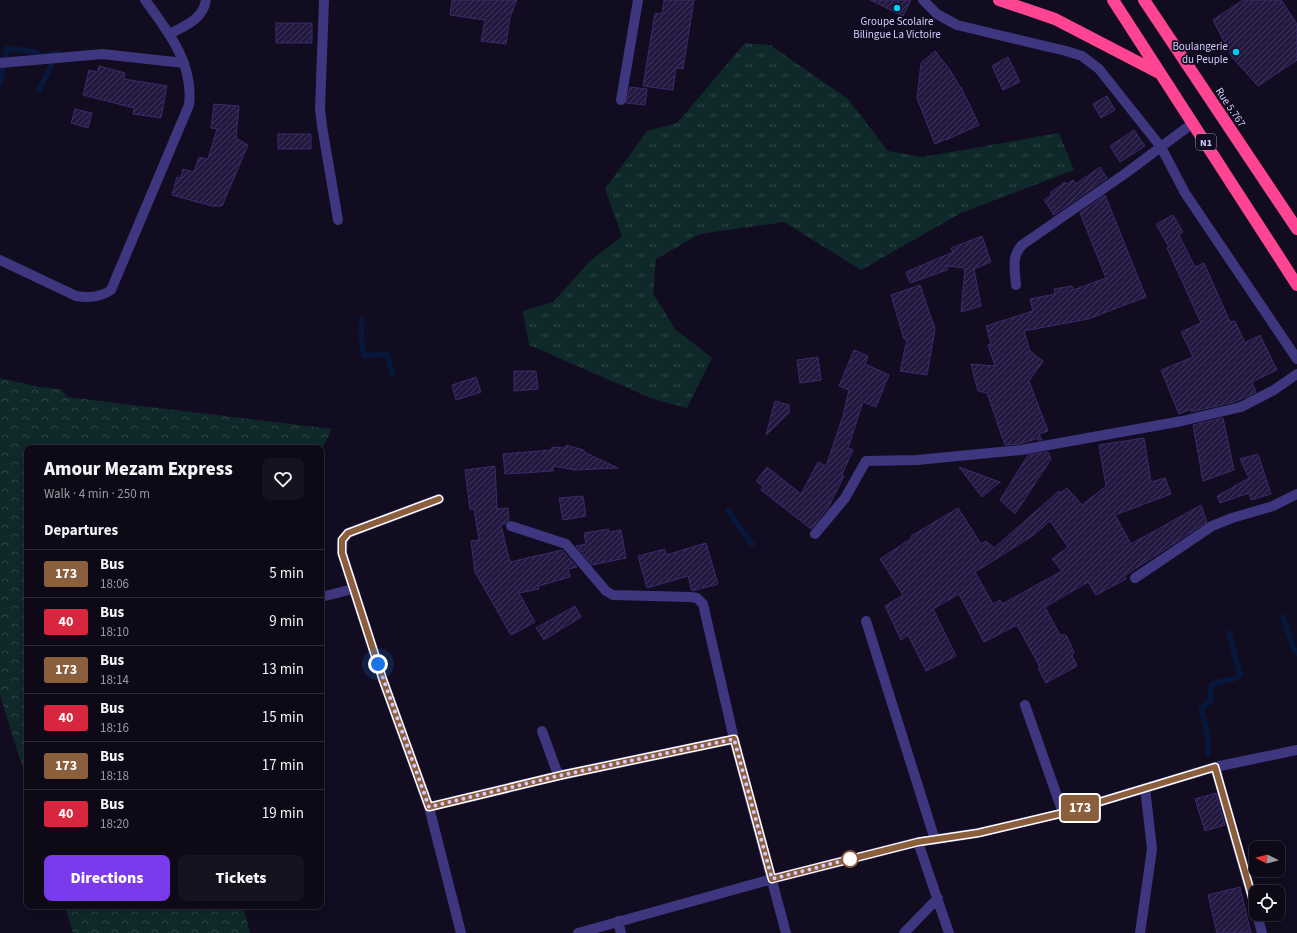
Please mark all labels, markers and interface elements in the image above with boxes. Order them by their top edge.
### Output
marker: Groupe Scolaire Bilingue La Victoire [892,3,902,13]
place label: Groupe Scolaire Bilingue La Victoire [853,14,941,42]
place label: Boulangerie du Peuple [1172,39,1229,67]
marker: Boulangerie du Peuple [1231,47,1241,57]
street label: Rue 5.767 [1212,85,1249,130]
road number: N1 [1196,134,1216,150]
text: Amour Mezam Express [44,456,233,483]
button: heart [262,458,304,500]
text: Walk · 4 min · 250 m [44,485,150,503]
text: Departures [44,520,118,541]
text: Bus [100,554,124,575]
text: 5 min [269,563,304,584]
text: 173 [55,564,77,584]
text: 18:06 [100,575,129,593]
text: Bus [100,602,124,623]
text: 9 min [269,611,304,632]
text: 40 [59,612,73,632]
text: 18:10 [100,623,129,641]
text: Bus [100,650,124,671]
your location [368,654,388,674]
text: 13 min [262,659,304,680]
text: 173 [55,660,77,680]
text: 18:14 [100,671,129,689]
text: Bus [100,698,124,719]
text: 15 min [262,707,304,728]
text: 40 [59,708,73,728]
text: 18:16 [100,719,129,737]
text: Bus [100,746,124,767]
text: 17 min [262,755,304,776]
text: 173 [55,756,77,776]
text: 18:18 [100,767,129,785]
text: Bus [100,794,124,815]
line badge: 173 [1057,795,1103,821]
text: 173 [1069,798,1091,818]
text: 19 min [262,803,304,824]
text: 40 [59,804,73,824]
text: 18:20 [100,815,129,833]
north arrow [1249,841,1285,877]
map controls [1249,841,1285,921]
unlabelled marker [841,850,859,868]
button: Directions [44,855,170,901]
button: Tickets [178,855,304,901]
button: locate [1249,885,1285,921]

